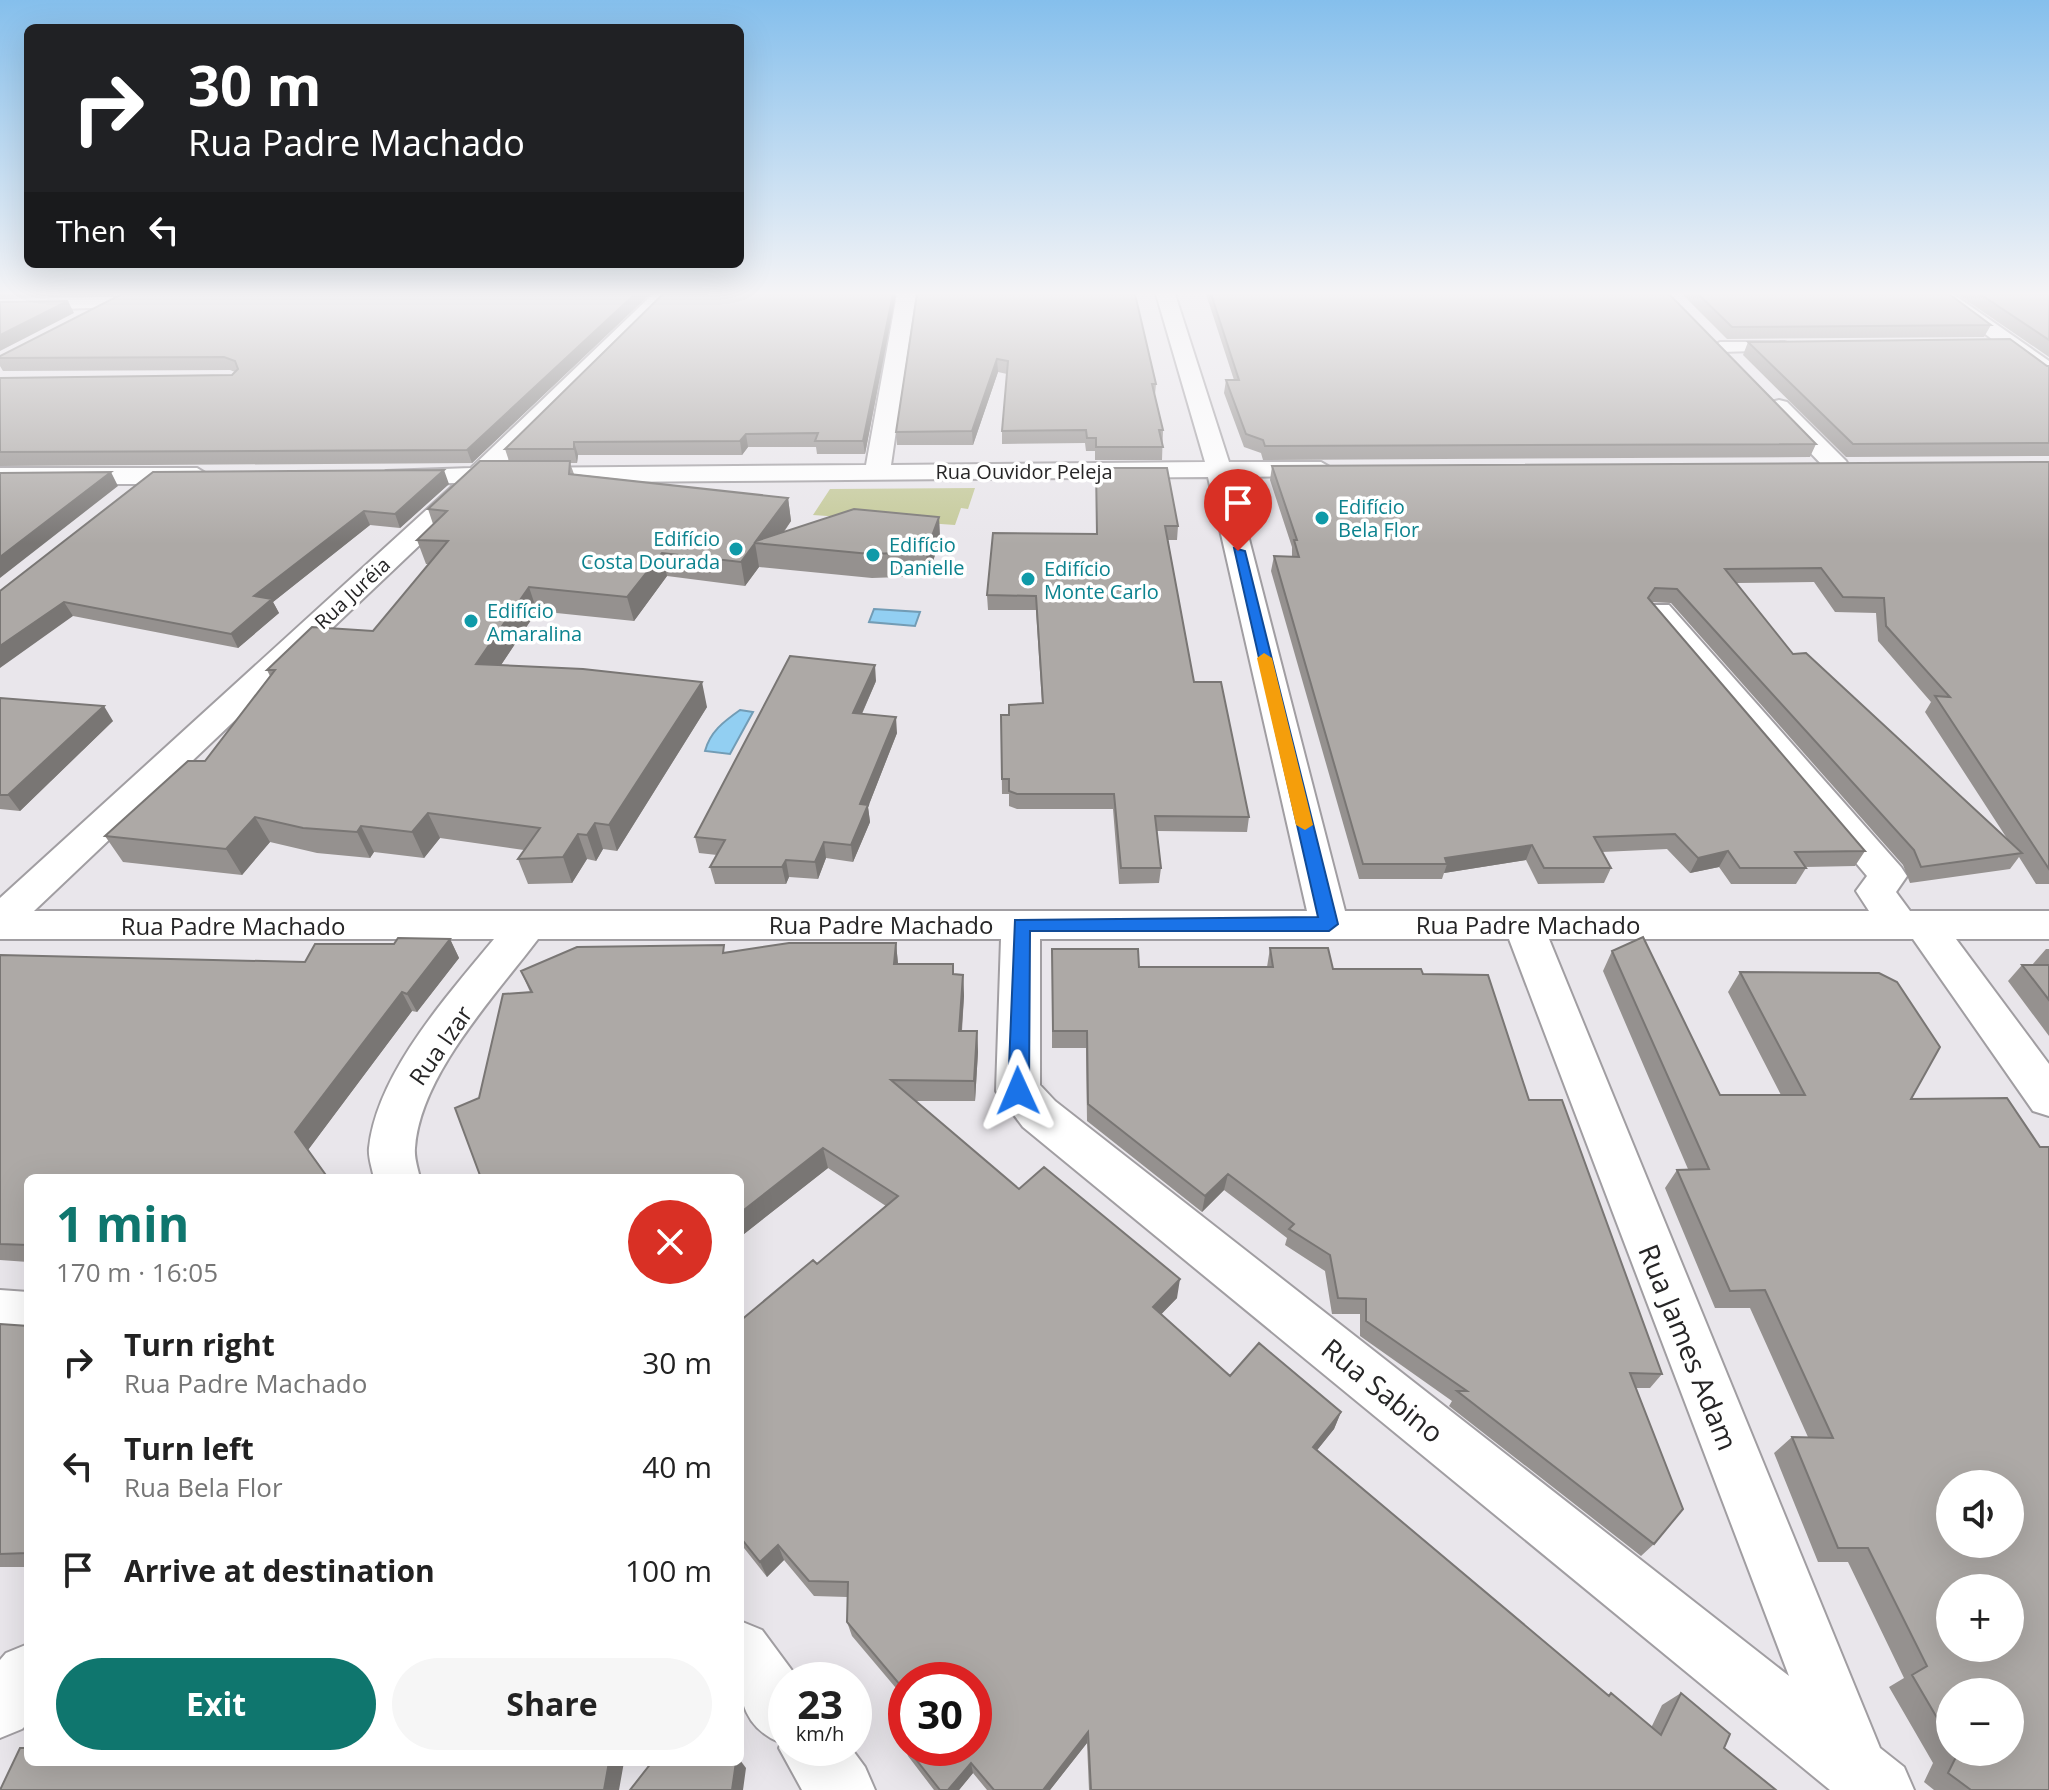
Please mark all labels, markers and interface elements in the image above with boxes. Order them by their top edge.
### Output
text: 30 m [188,46,322,122]
icon: right [56,56,160,160]
text: Rua Padre Machado [188,118,525,167]
icon: left [142,208,186,252]
text: Then [56,210,126,251]
street label: Rua Ouvidor Peleja [935,458,1113,485]
pin [1204,469,1272,551]
icon: arrive [1216,481,1260,525]
place label: Edifício Bela Flor [1338,493,1419,543]
marker: Edifício Bela Flor [1313,509,1331,527]
place label: Edifício Costa Dourada [581,525,720,575]
place label: Edifício Danielle [889,531,965,581]
marker: Edifício Costa Dourada [727,540,745,558]
marker: Edifício Danielle [864,546,882,564]
street label: Rua Juréia [308,551,396,635]
place label: Edifício Monte Carlo [1044,555,1159,605]
marker: Edifício Monte Carlo [1019,570,1037,588]
place label: Edifício Amaralina [487,597,582,647]
marker: Edifício Amaralina [462,612,480,630]
street label: Rua Padre Machado [769,908,993,941]
street label: Rua Padre Machado [1416,908,1640,941]
street label: Rua Padre Machado [121,909,345,942]
street label: Rua Izar [401,998,479,1091]
position arrow [976,1049,1060,1133]
text: 1 min [56,1191,189,1256]
button: close [628,1200,712,1284]
street label: Rua James Adam [1630,1238,1748,1456]
text: 170 m · 16:05 [56,1254,218,1290]
text: Turn right [124,1324,275,1365]
street label: Rua Sabino [1314,1329,1452,1451]
icon: right [56,1340,100,1384]
text: 30 m [642,1342,712,1383]
text: Rua Padre Machado [124,1365,367,1401]
text: Turn left [124,1428,254,1469]
icon: left [56,1444,100,1488]
text: 40 m [642,1446,712,1487]
text: Rua Bela Flor [124,1469,283,1505]
map controls [1936,1470,2024,1766]
button: sound [1936,1470,2024,1558]
icon: arrive [56,1548,100,1592]
text: Arrive at destination [124,1550,435,1591]
text: 100 m [625,1550,712,1591]
button: + [1936,1574,2024,1662]
button: Exit [56,1658,376,1750]
button: Share [392,1658,712,1750]
speed limit sign: 30 [888,1662,992,1766]
text: 23 [797,1676,843,1731]
button: − [1936,1678,2024,1766]
text: km/h [796,1720,844,1747]

